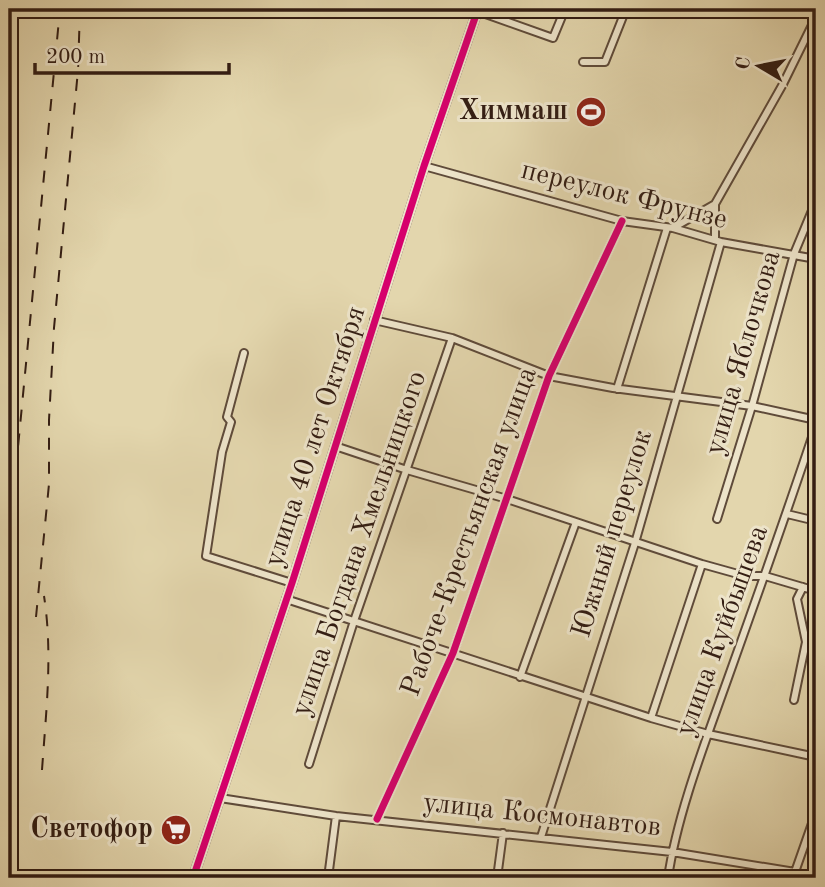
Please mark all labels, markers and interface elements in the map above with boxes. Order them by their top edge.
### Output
scale bar [35,32,229,76]
north arrow [724,32,794,102]
text: 200 m [46,47,105,68]
text: С [734,56,755,71]
sports icon: Химмаш [574,95,608,129]
place label: Химмаш [458,98,568,126]
street label: переулок Фрунзе [518,157,730,235]
street label: улица Яблочкова [701,247,787,459]
street label: улица 40 лет Октября [261,303,371,571]
street label: Рабоче-Крестьянская улица [397,363,543,700]
street label: улица Богдана Хмельницкого [288,368,432,720]
street label: Южный переулок [568,427,658,641]
street label: улица Куйбышева [672,522,774,740]
street label: улица Космонавтов [422,790,662,842]
supermarket icon: Светофор [159,813,193,847]
place label: Светофор [30,815,153,844]

